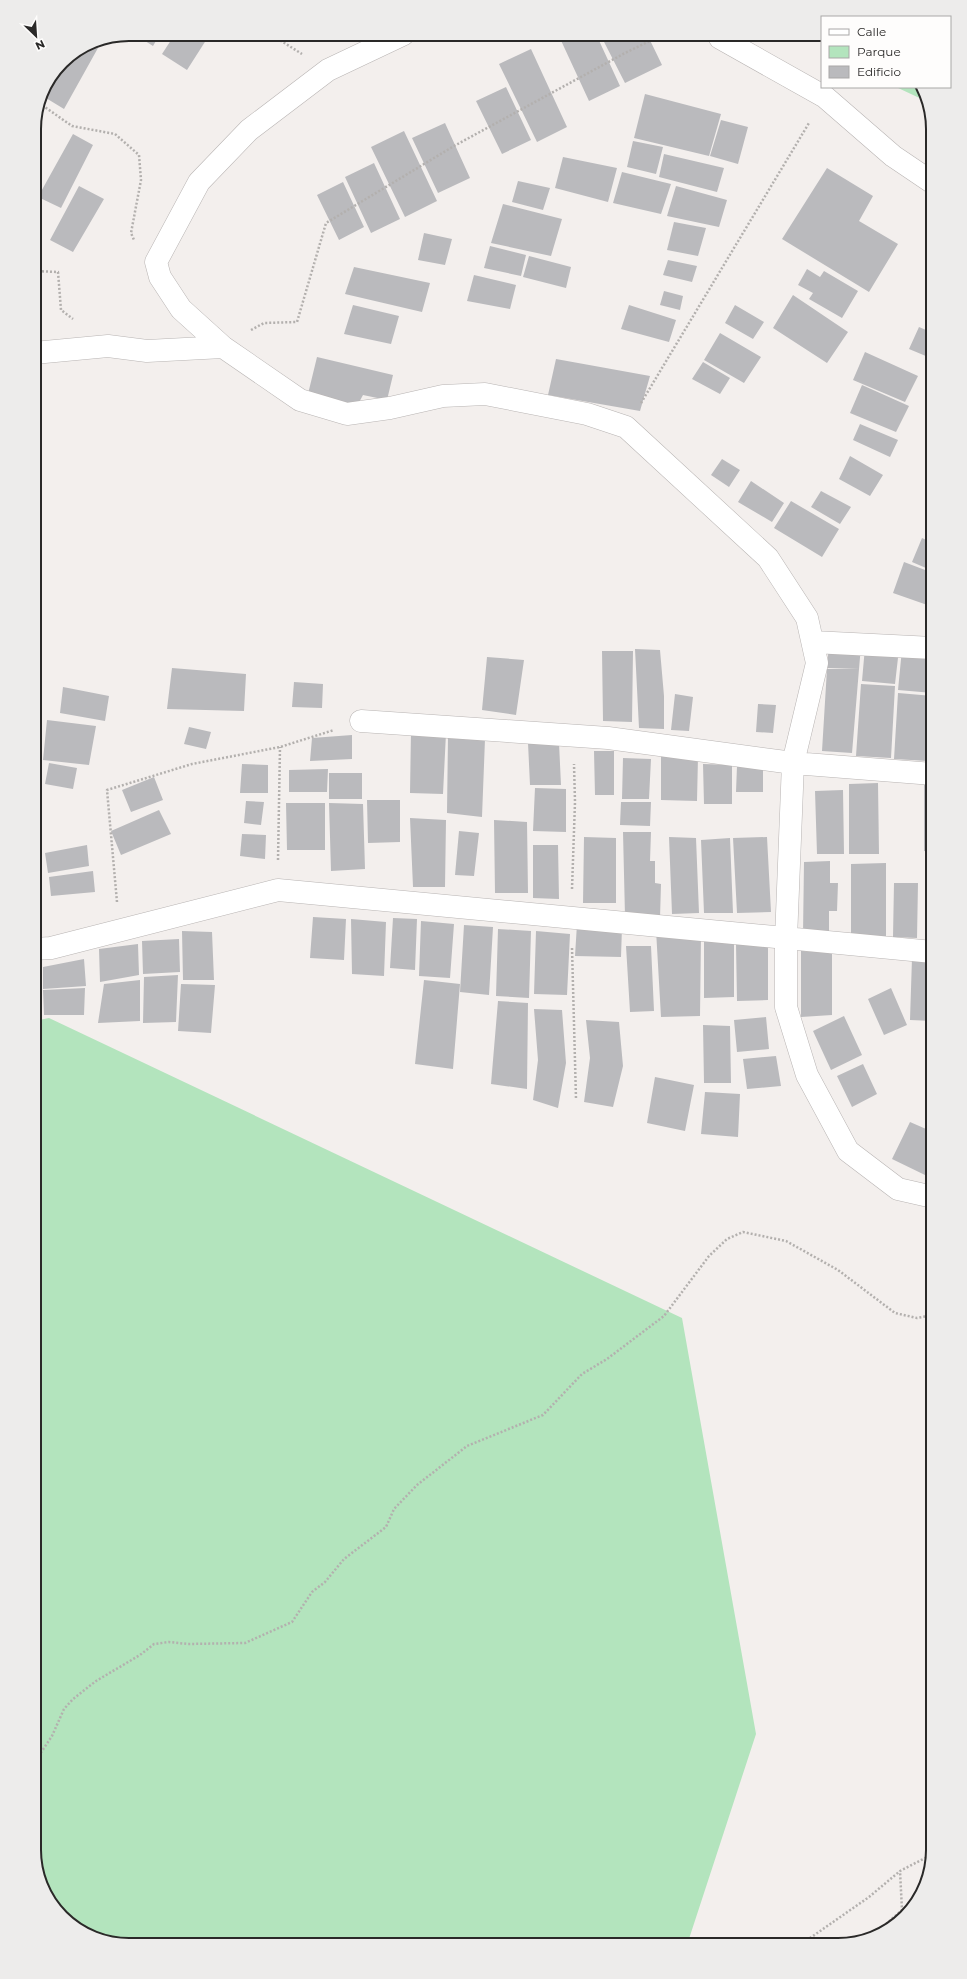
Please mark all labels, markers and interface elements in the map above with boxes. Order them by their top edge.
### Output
north arrow [16,16,56,56]
legend [821,16,951,88]
text: Calle [857,24,886,39]
text: N [33,37,47,53]
text: Parque [857,44,901,59]
text: Edificio [857,64,901,79]

